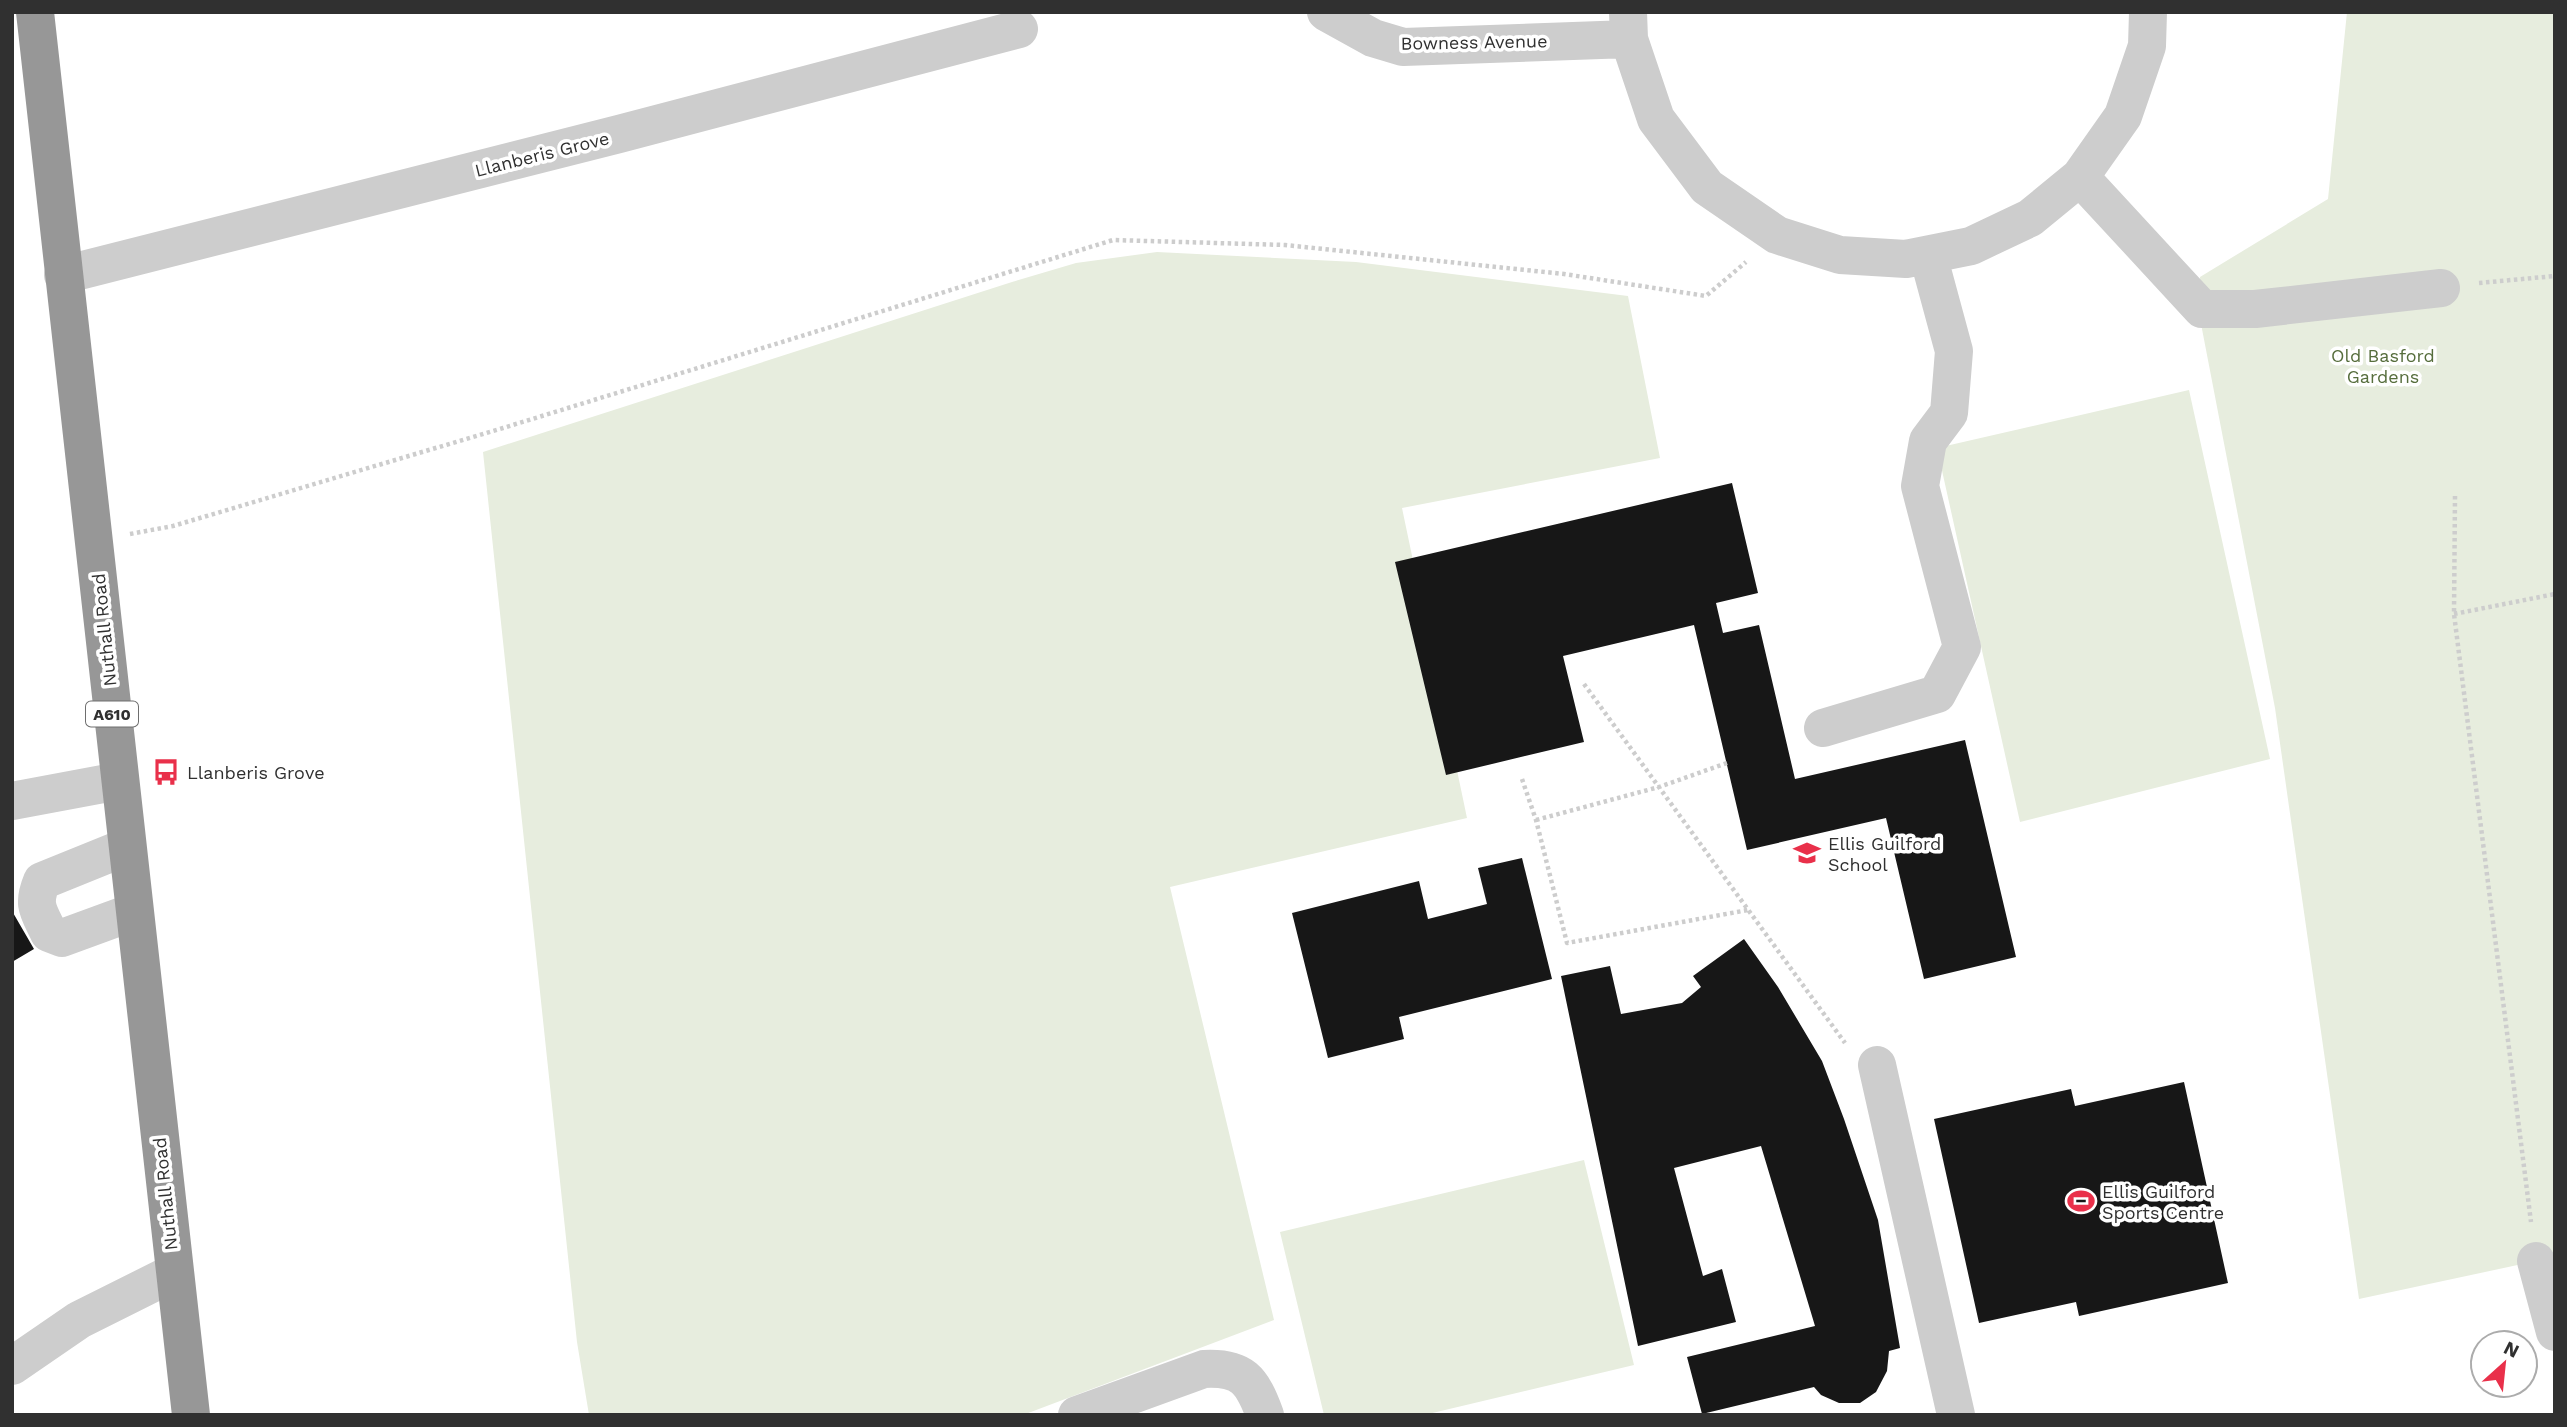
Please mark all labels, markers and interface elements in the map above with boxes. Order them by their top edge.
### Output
street label: Bowness Avenue [1400,30,1548,54]
street label: Llanberis Grove [473,127,611,181]
park label: Old Basford Gardens [2331,345,2435,387]
street label: Nuthall Road [88,572,120,688]
road number: A610 [86,702,138,726]
bus stop icon: Llanberis Grove [151,757,181,787]
place label: Llanberis Grove [187,762,325,783]
place label: Ellis Guilford School [1828,833,1941,875]
school or university icon: Ellis Guilford School [1792,838,1822,868]
street label: Nuthall Road [149,1136,181,1252]
place label: Ellis Guilford Sports Centre [2102,1181,2224,1223]
sports icon: Ellis Guilford Sports Centre [2066,1186,2096,1216]
north arrow [2469,1329,2539,1399]
text: N [2500,1336,2523,1363]

